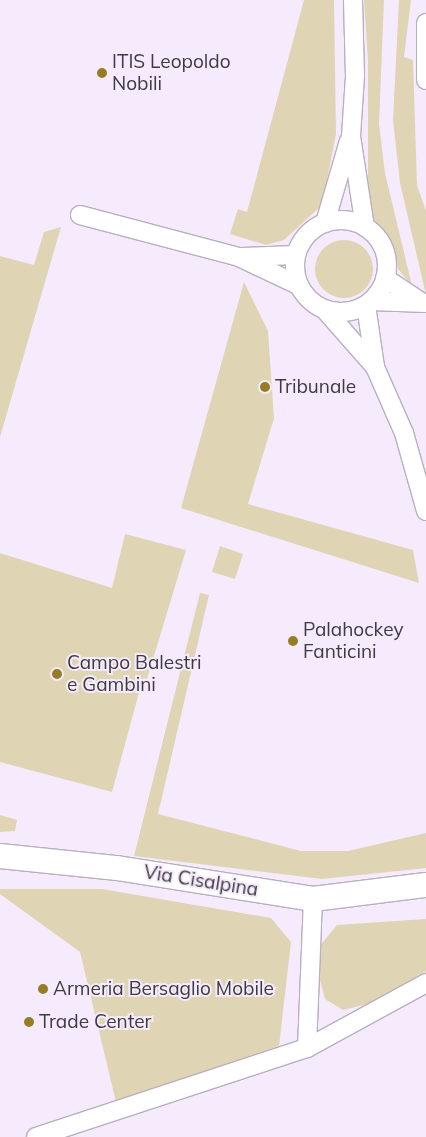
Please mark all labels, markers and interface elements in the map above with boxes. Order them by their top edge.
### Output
place label: ITIS Leopoldo Nobili [112,51,231,95]
marker: ITIS Leopoldo Nobili [96,67,108,79]
place label: Tribunale [275,376,356,398]
marker: Tribunale [259,381,271,393]
place label: Palahockey Fanticini [303,619,403,663]
marker: Palahockey Fanticini [287,635,299,647]
place label: Campo Balestri e Gambini [67,652,202,696]
marker: Campo Balestri e Gambini [51,668,63,680]
street label: Via Cisalpina [142,861,260,901]
place label: Armeria Bersaglio Mobile [53,978,274,1000]
marker: Armeria Bersaglio Mobile [37,983,49,995]
place label: Trade Center [39,1011,152,1033]
marker: Trade Center [23,1016,35,1028]

